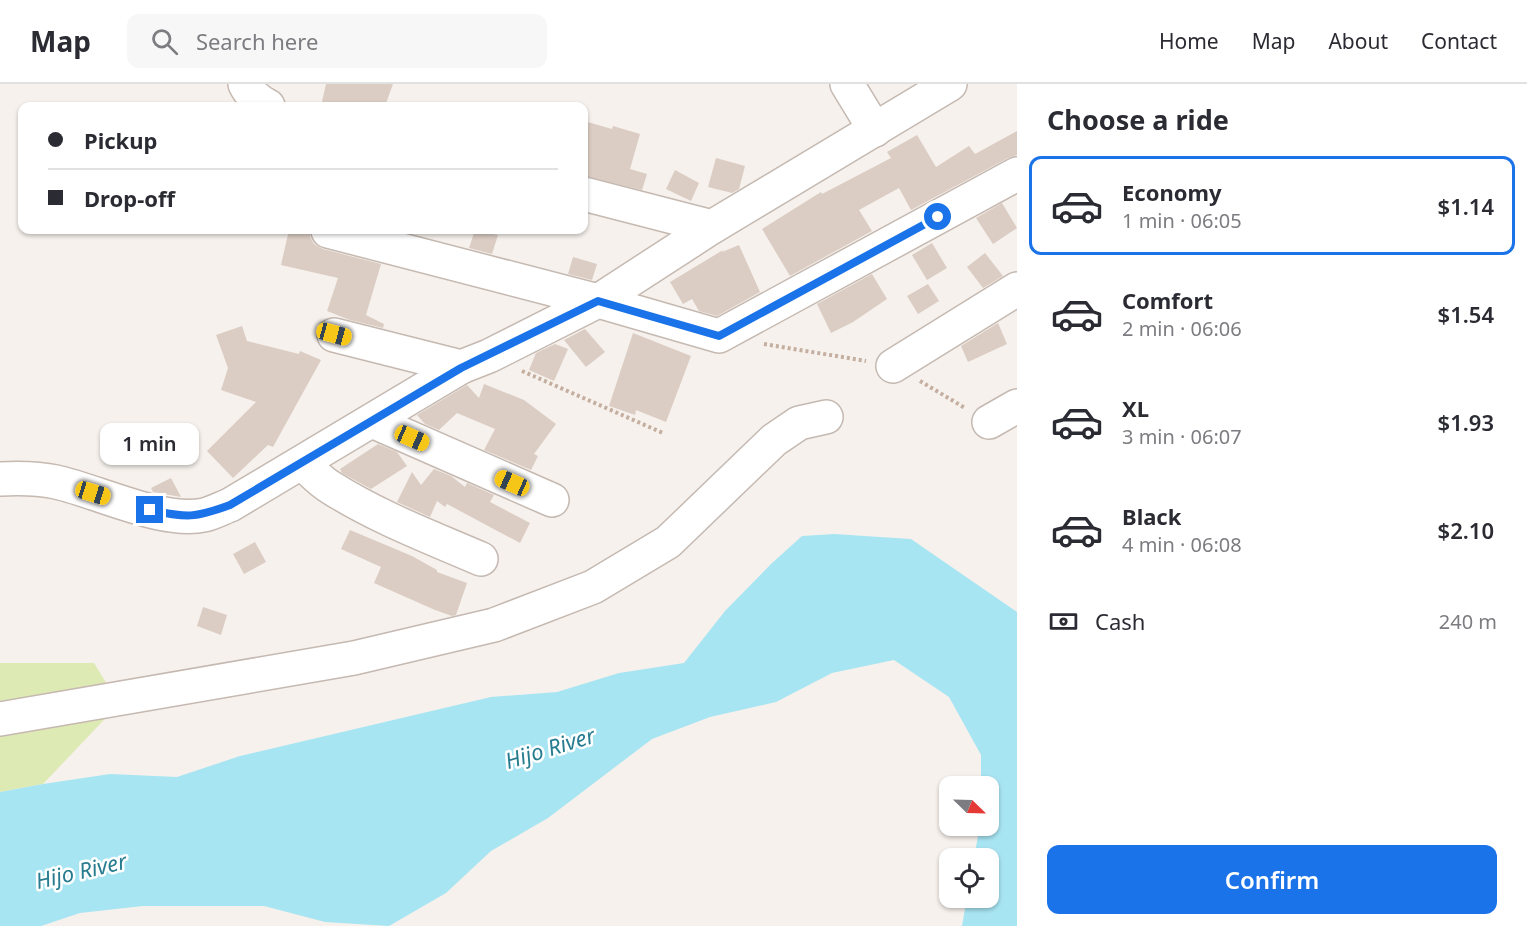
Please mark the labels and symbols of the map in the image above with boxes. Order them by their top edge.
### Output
route start [924,203,951,230]
car [314,321,354,347]
car [392,422,432,454]
callout: 1 min [100,423,200,465]
car [492,467,532,499]
car [73,479,113,507]
route end [136,496,163,523]
water label: Hijo River [501,719,600,775]
north arrow [939,776,999,836]
water label: Hijo River [32,845,131,895]

